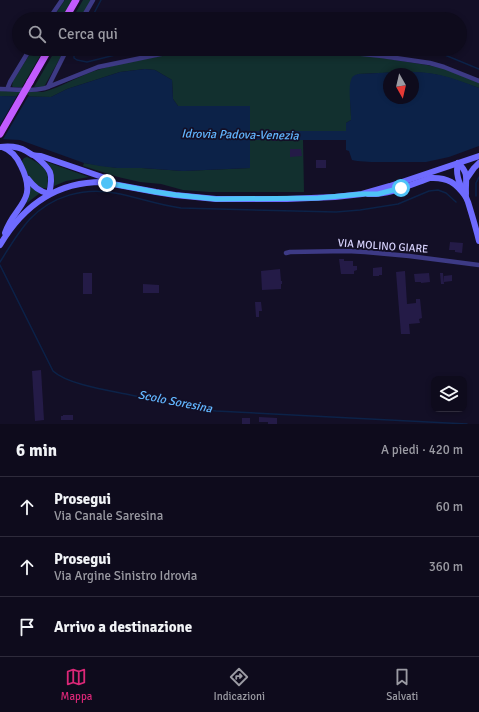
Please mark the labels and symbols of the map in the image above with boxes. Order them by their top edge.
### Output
north arrow [383,68,419,104]
water label: Idrovia Padova-Venezia [181,126,300,144]
route end [98,174,116,192]
route start [392,179,410,197]
street label: VIA MOLINO GIARE [337,236,429,256]
water label: Scolo Soresina [137,387,214,417]

